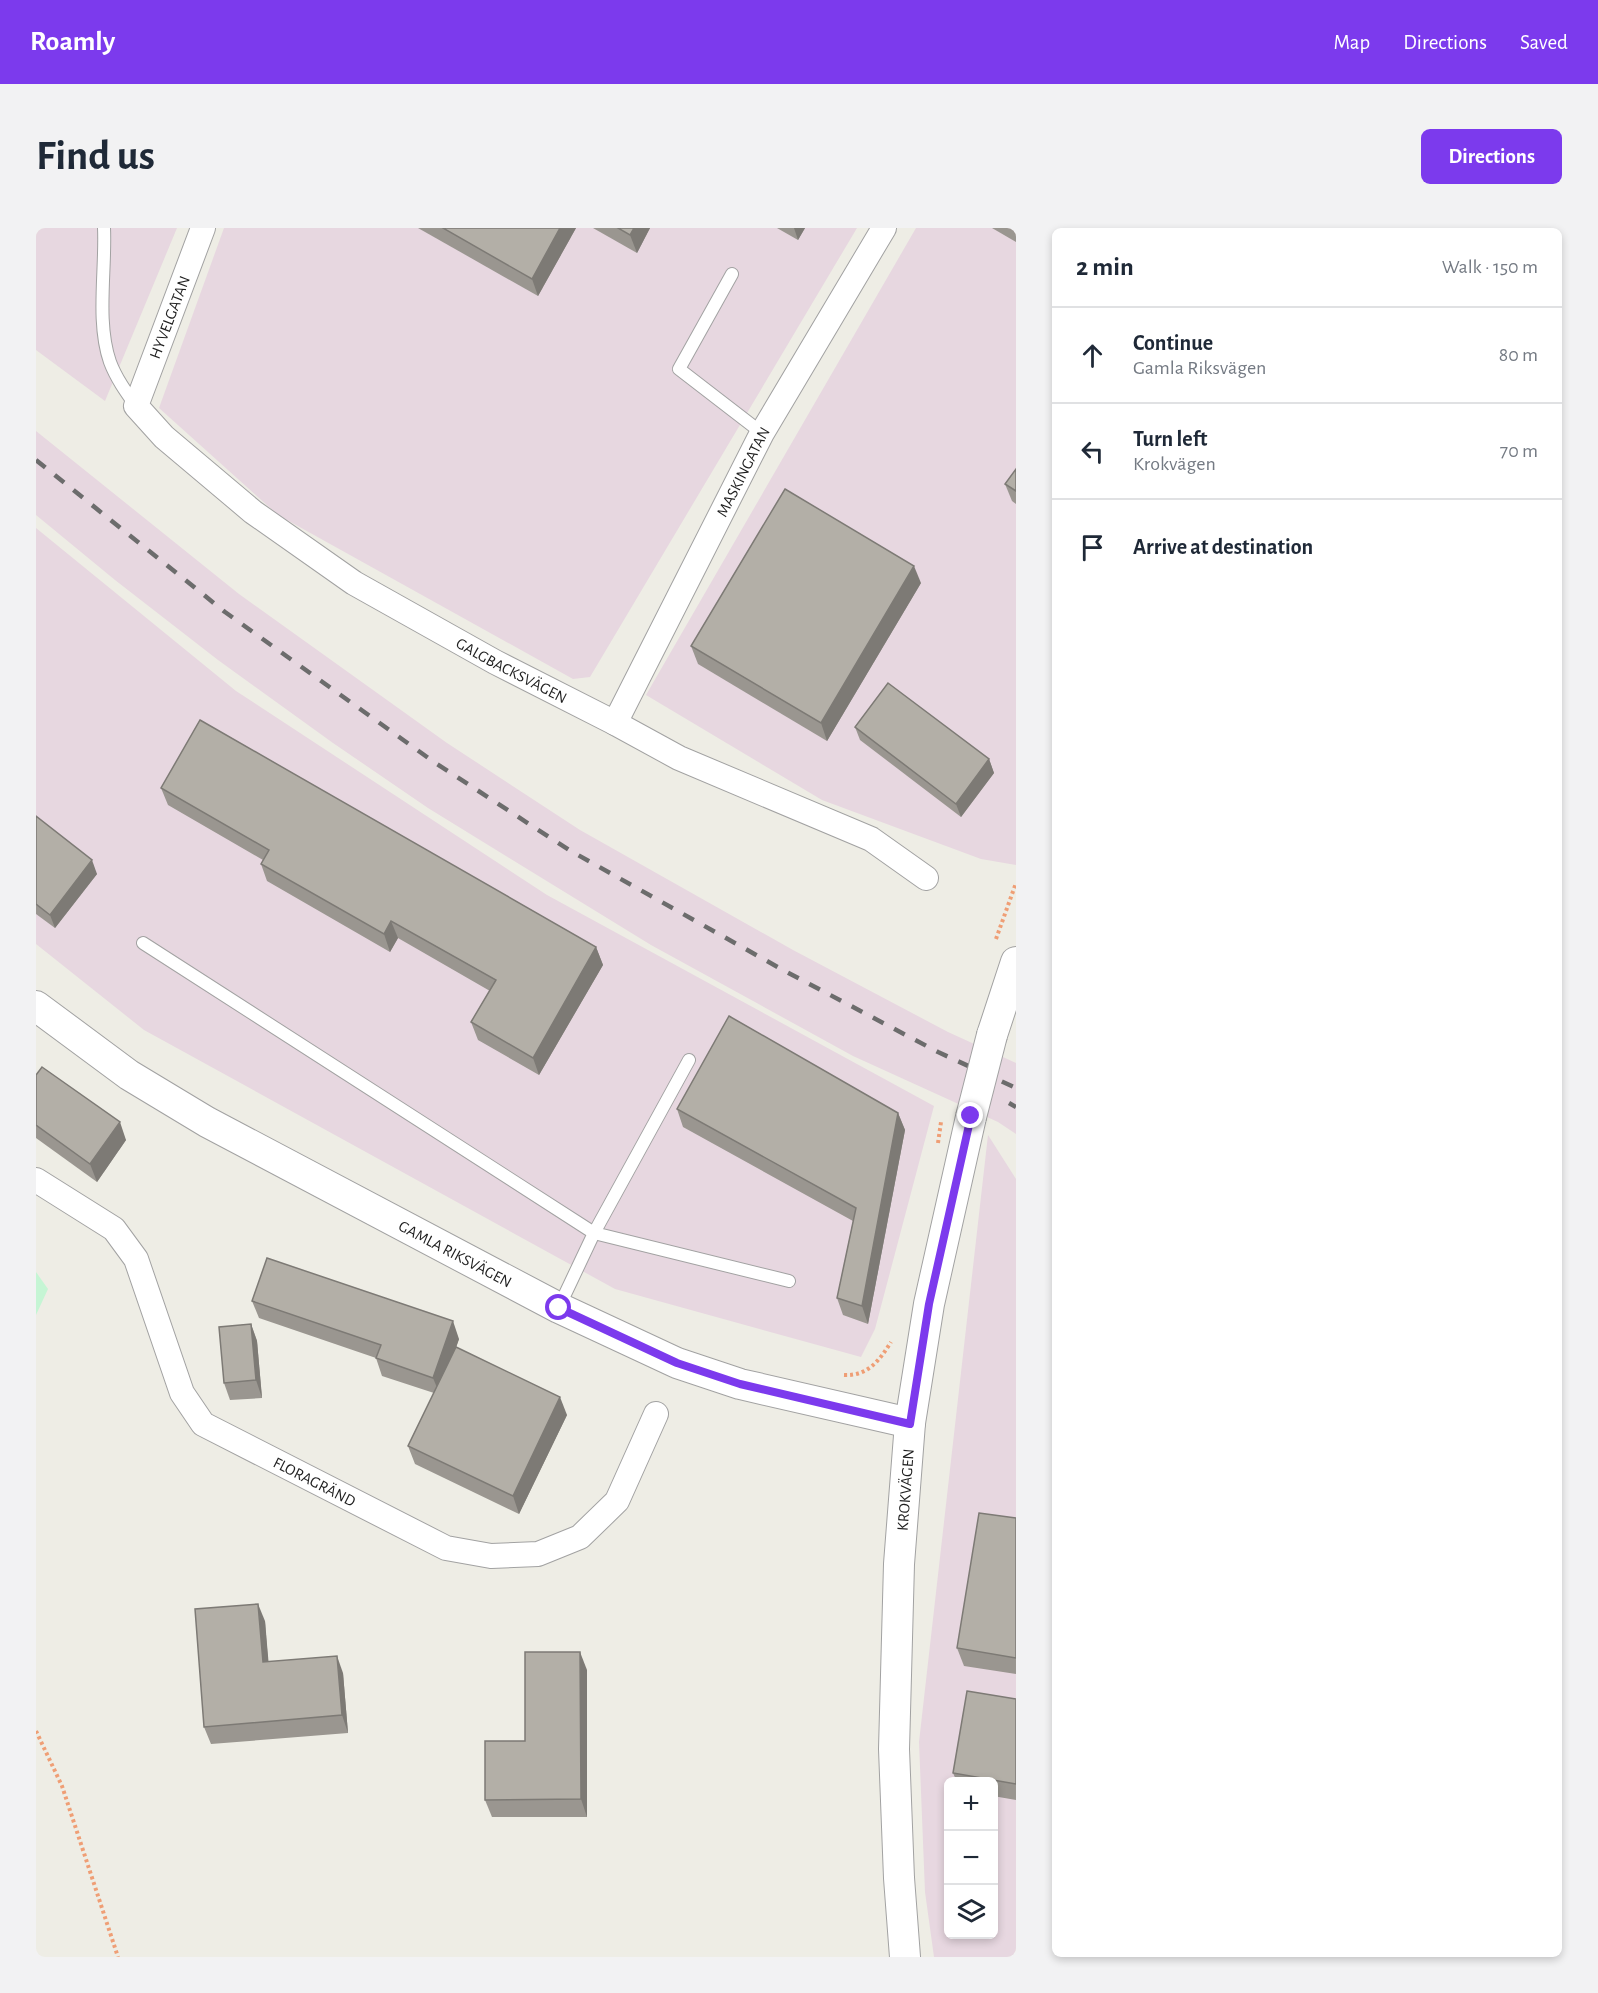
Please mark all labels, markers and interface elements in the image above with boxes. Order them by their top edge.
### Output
text: Roamly [30,28,115,56]
text: Map [1334,32,1370,53]
text: Directions [1403,32,1487,53]
text: Saved [1520,32,1568,53]
button: Directions [1421,129,1562,184]
text: Find us [36,135,155,177]
text: 2 min [1076,254,1134,280]
text: Walk · 150 m [1442,257,1538,277]
street label: HYVELGATAN [147,274,193,361]
text: Continue [1133,332,1213,354]
icon: ahead [1076,339,1109,372]
text: 80 m [1499,345,1538,365]
text: Gamla Riksvägen [1133,358,1266,378]
street label: MASKINGATAN [714,424,773,519]
text: Turn left [1133,428,1207,450]
icon: left [1076,435,1109,468]
text: 70 m [1500,441,1538,461]
text: Krokvägen [1133,454,1216,474]
icon: arrive [1076,531,1109,564]
text: Arrive at destination [1133,536,1313,558]
street label: GALGBACKSVÄGEN [453,635,569,706]
route end [957,1102,983,1128]
street label: GAMLA RIKSVÄGEN [396,1218,514,1291]
route start [545,1294,571,1320]
street label: KROKVÄGEN [895,1448,917,1531]
street label: FLORAGRÄND [271,1454,358,1510]
map controls [944,1777,998,1939]
button: + [944,1777,998,1831]
button: − [944,1831,998,1885]
button: layers [944,1885,998,1939]

